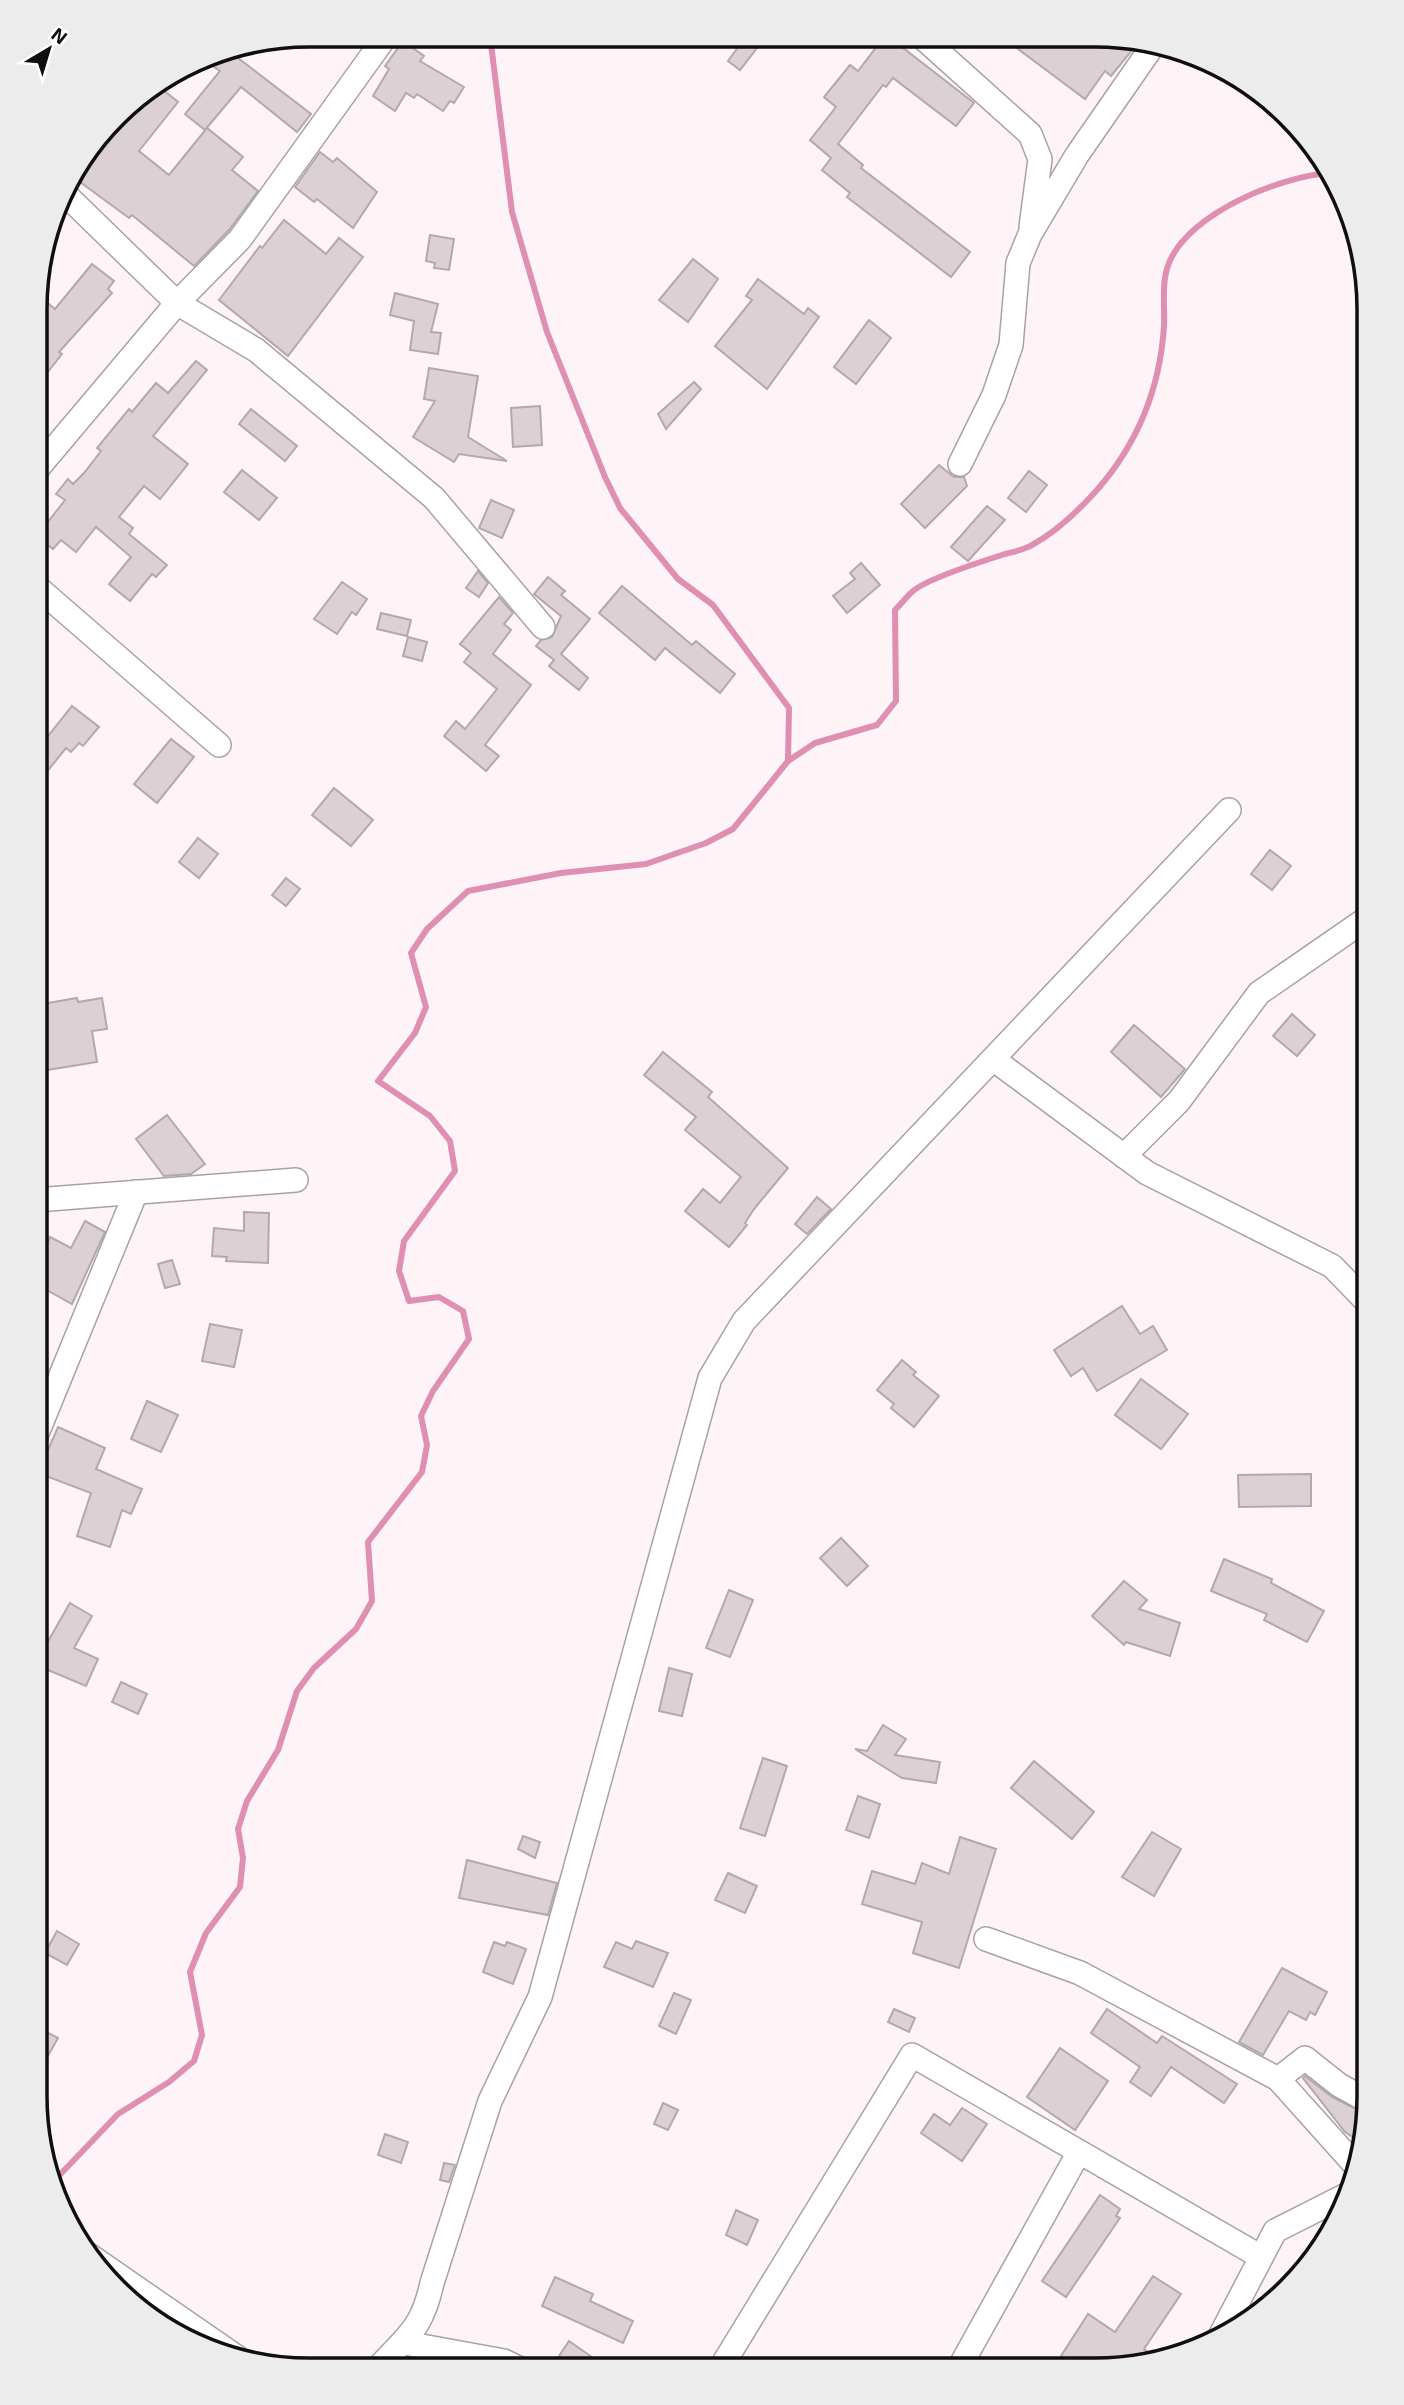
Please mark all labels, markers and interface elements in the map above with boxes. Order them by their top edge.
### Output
north arrow [14,14,84,84]
text: N [47,22,72,48]

